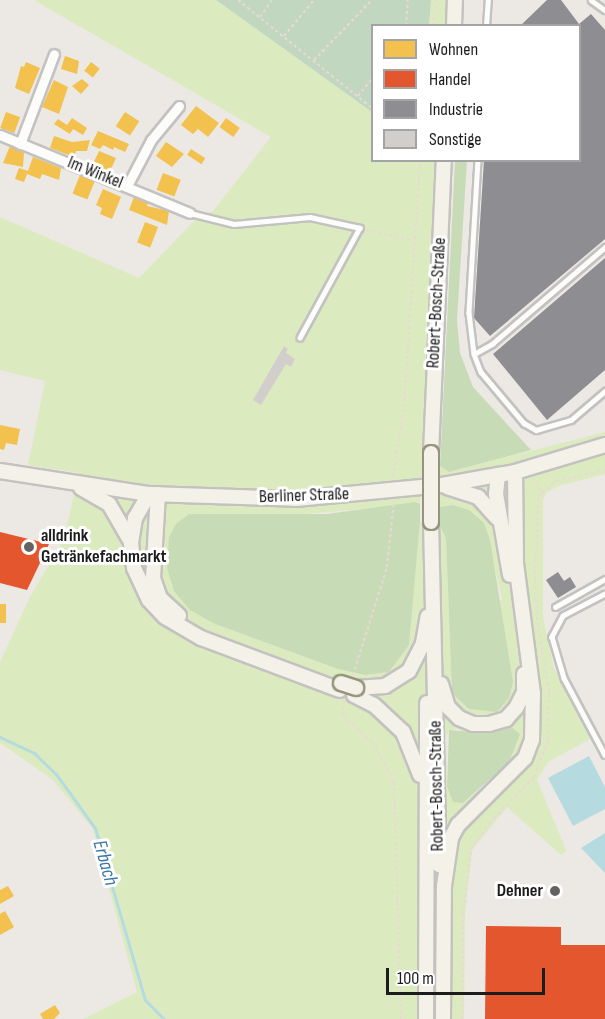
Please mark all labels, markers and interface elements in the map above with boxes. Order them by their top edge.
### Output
legend [371,24,581,162]
text: Wohnen [429,39,478,60]
text: Handel [429,69,471,90]
text: Industrie [429,99,483,120]
text: Sonstige [429,129,482,150]
street label: Im Winkel [64,152,126,194]
street label: Robert-Bosch-Straße [423,237,451,369]
street label: Berliner Straße [259,484,349,508]
place label: alldrink Getränkefachmarkt [41,526,167,568]
marker: alldrink Getränkefachmarkt [22,540,36,554]
street label: Robert-Bosch-Straße [425,720,449,852]
water label: Erbach [87,838,123,888]
place label: Dehner [497,880,543,902]
marker: Dehner [548,884,562,898]
scale bar [389,956,548,994]
text: 100 m [397,968,434,989]

